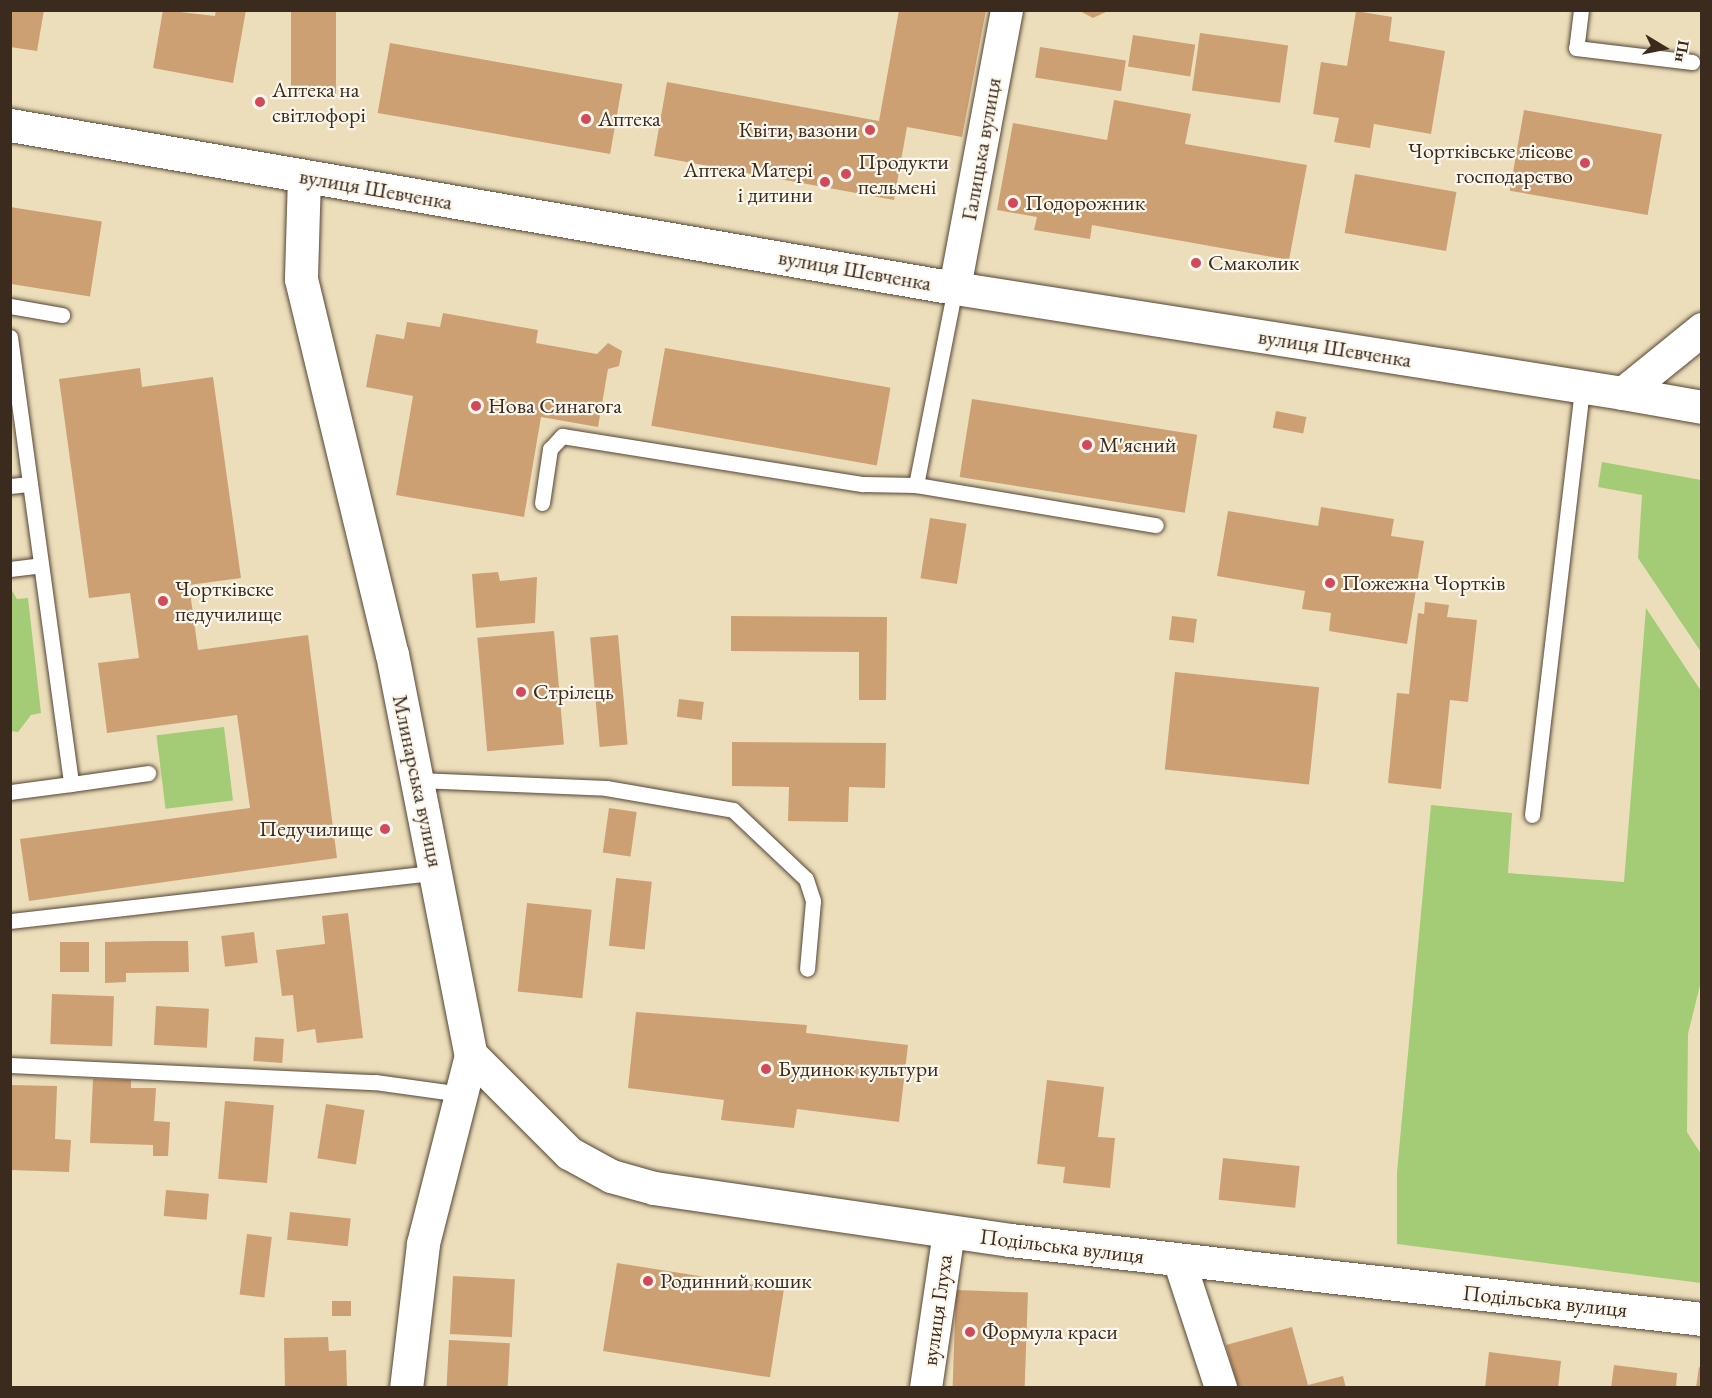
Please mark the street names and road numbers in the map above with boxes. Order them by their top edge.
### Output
street label: Галицька вулиця [955,76,1007,222]
street label: вулиця Шевченка [297,163,455,215]
street label: вулиця Шевченка [776,244,934,296]
street label: вулиця Шевченка [1256,323,1414,373]
street label: Млинарська вулиця [387,692,449,870]
street label: Подільська вулиця [978,1223,1146,1269]
street label: вулиця Глуха [916,1253,958,1367]
street label: Подільська вулиця [1461,1279,1629,1323]

